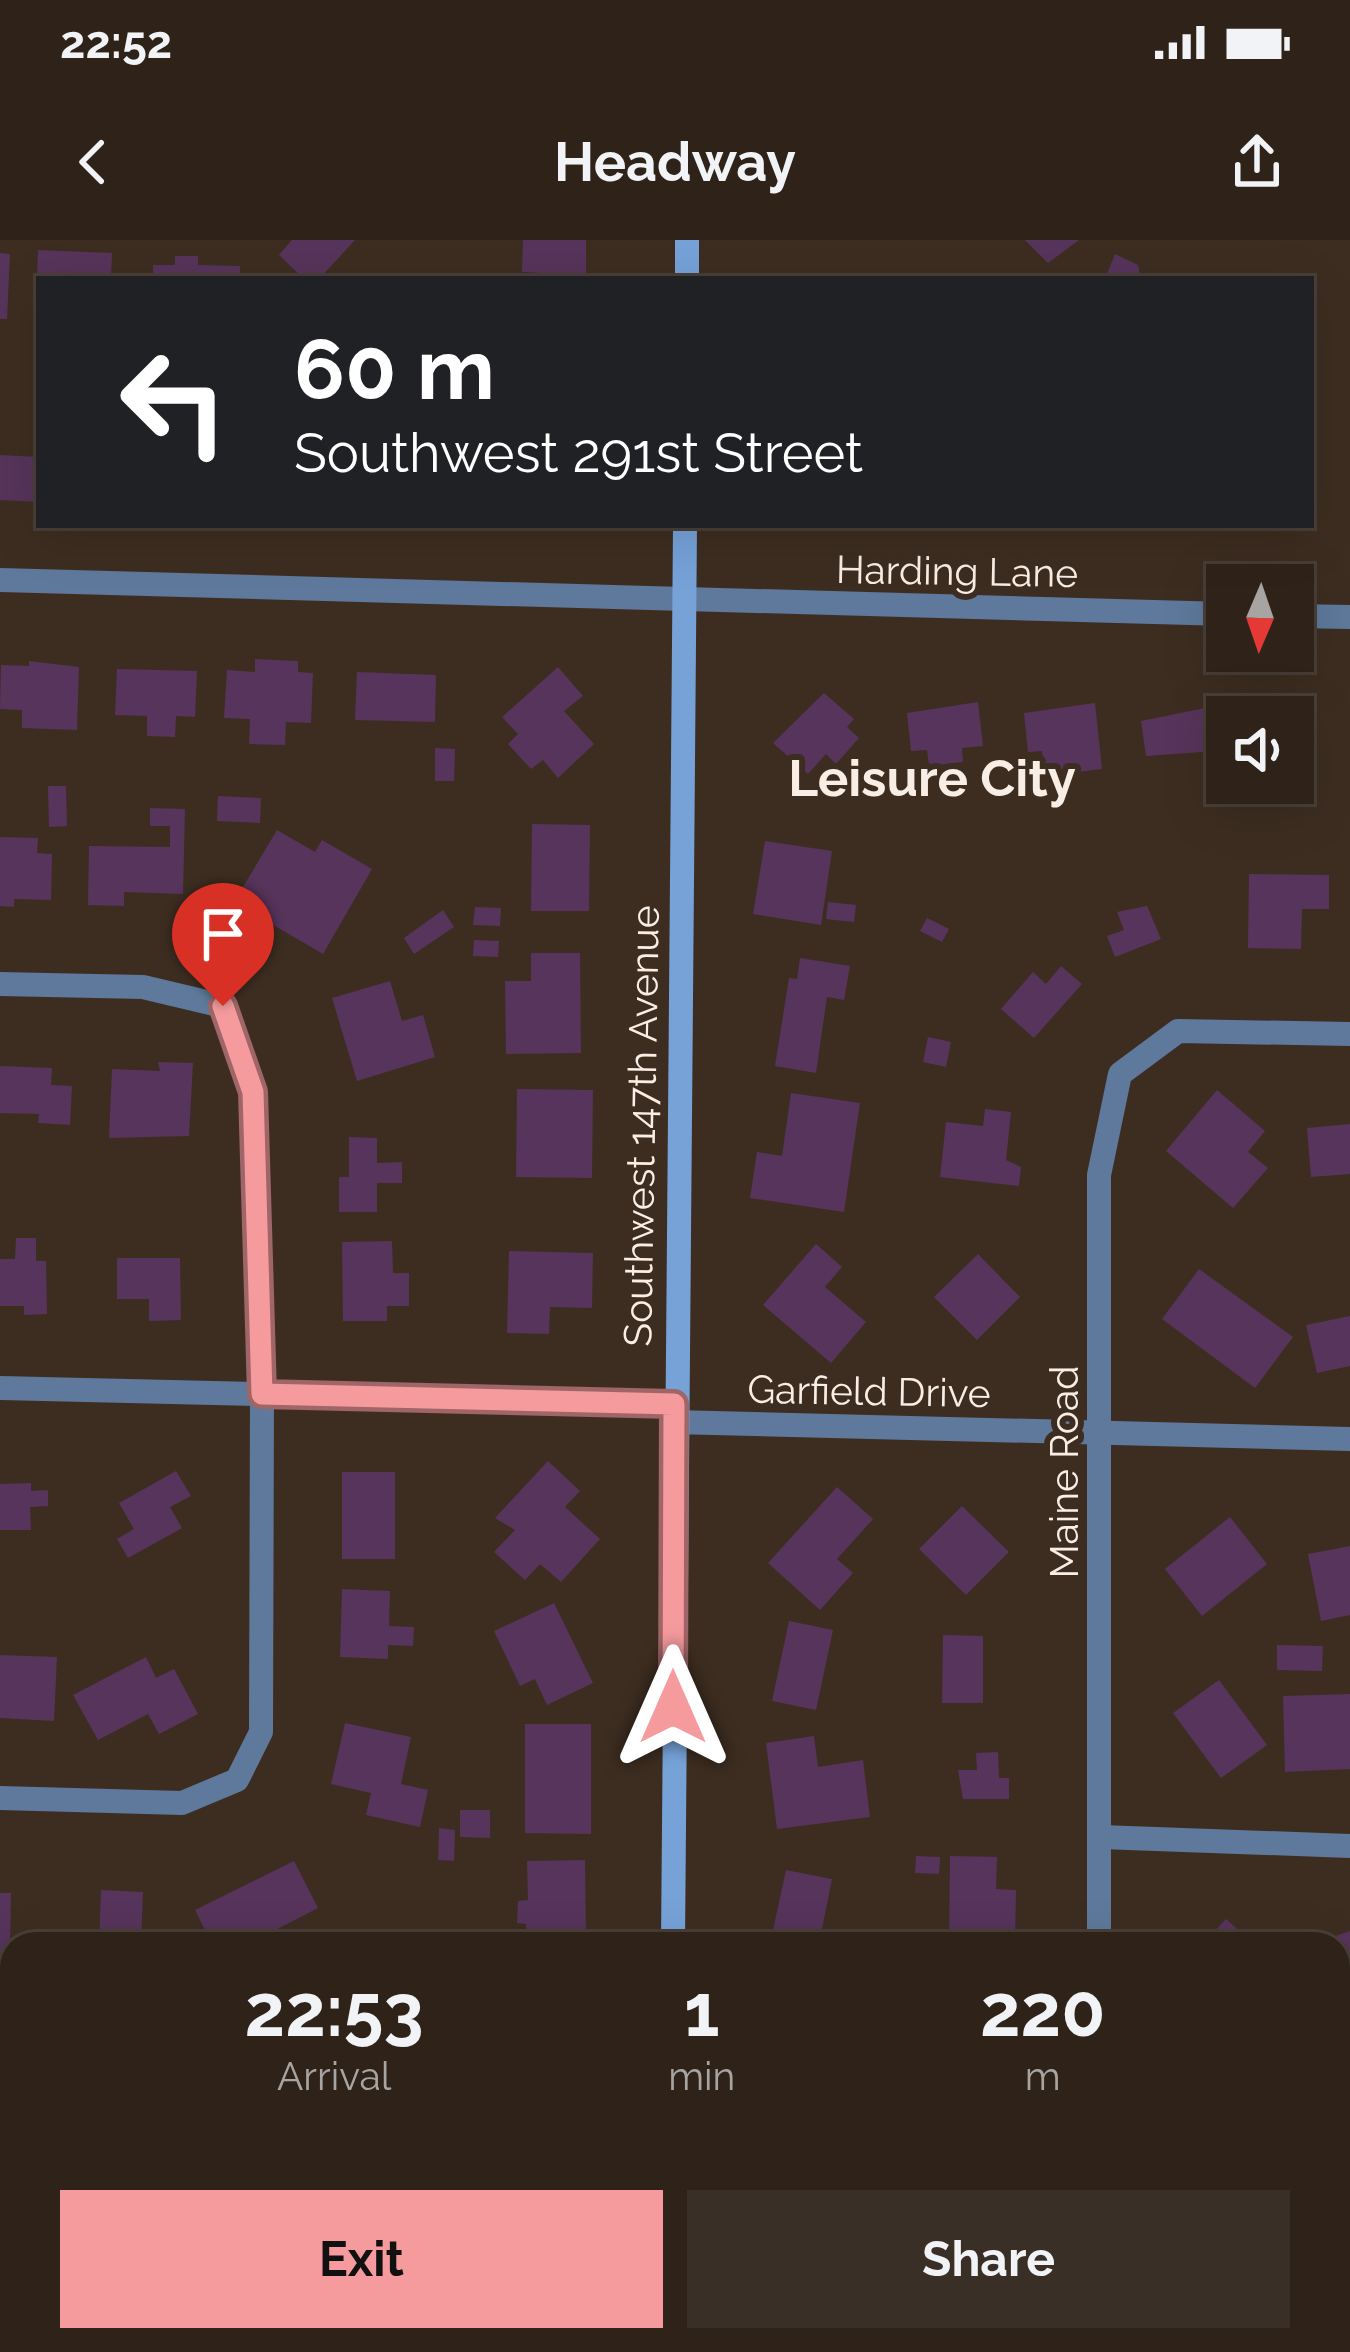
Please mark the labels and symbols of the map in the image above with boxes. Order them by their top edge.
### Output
street label: Harding Lane [836,546,1078,596]
north arrow [1206,564,1314,672]
district label: Leisure City [788,748,1076,808]
pin [172,883,274,1006]
street label: Southwest 147th Avenue [614,905,668,1347]
street label: Garfield Drive [747,1366,991,1416]
street label: Maine Road [1041,1366,1087,1578]
position arrow [610,1644,736,1770]

